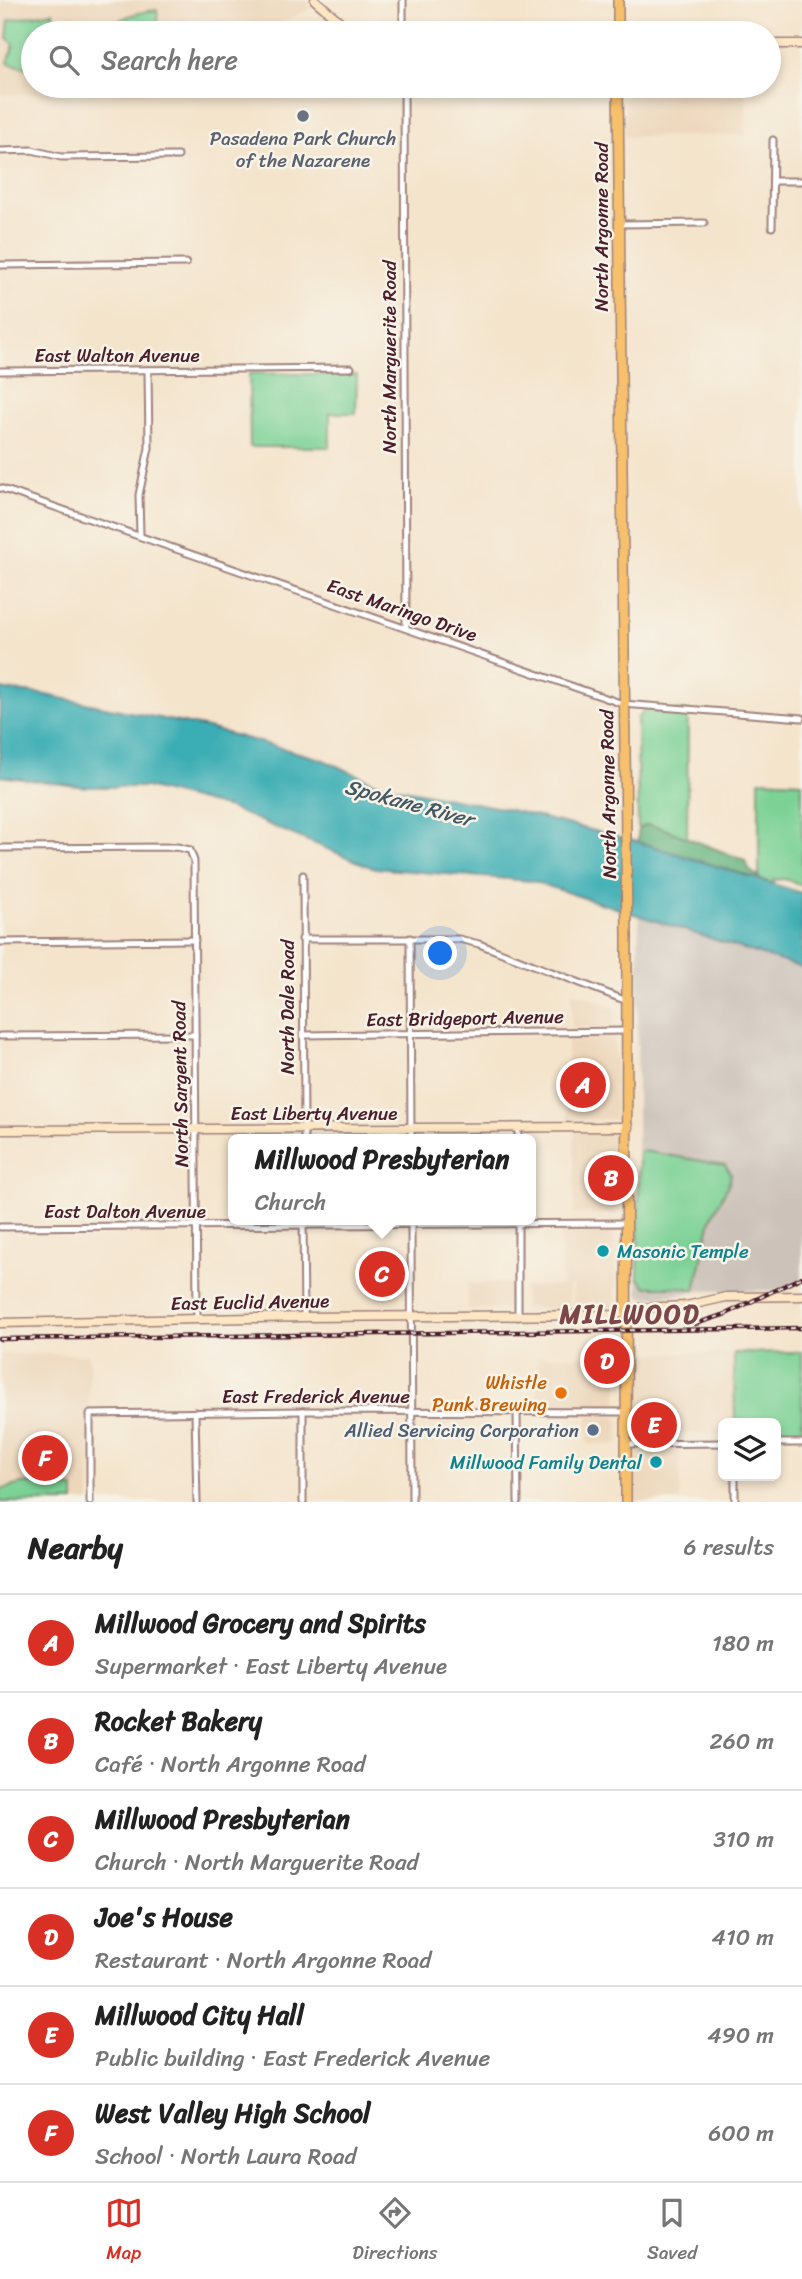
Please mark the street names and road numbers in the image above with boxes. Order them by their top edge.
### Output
street label: North Argonne Road [585,141,618,312]
street label: North Marguerite Road [373,259,406,454]
street label: East Walton Avenue [34,339,200,372]
street label: East Maringo Drive [322,569,482,651]
street label: North Argonne Road [590,708,626,879]
street label: North Dale Road [271,939,304,1074]
street label: North Sargent Road [162,1000,198,1167]
street label: East Bridgeport Avenue [366,1000,564,1036]
street label: East Liberty Avenue [231,1097,397,1130]
street label: East Dalton Avenue [44,1195,206,1228]
street label: East Euclid Avenue [170,1284,330,1320]
street label: East Frederick Avenue [222,1380,410,1413]

